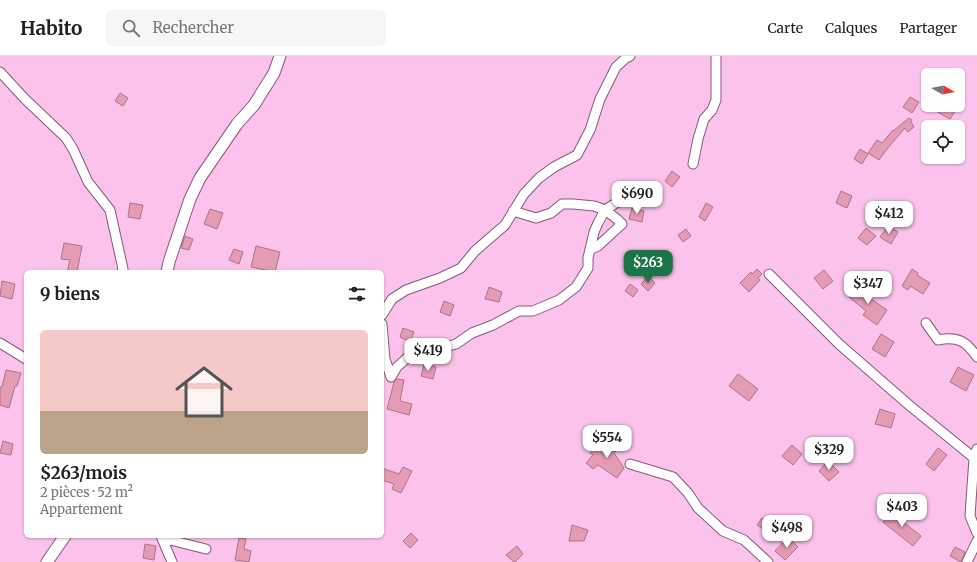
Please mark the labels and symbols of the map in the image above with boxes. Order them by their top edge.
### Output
north arrow [921,68,965,112]
pin: $690 [613,181,661,215]
pin: $412 [865,201,913,235]
pin: $263 [624,250,672,284]
pin: $347 [844,271,892,305]
pin: $419 [404,338,452,372]
pin: $554 [583,425,631,459]
pin: $329 [805,437,853,471]
pin: $403 [878,494,926,528]
pin: $498 [763,515,811,549]

